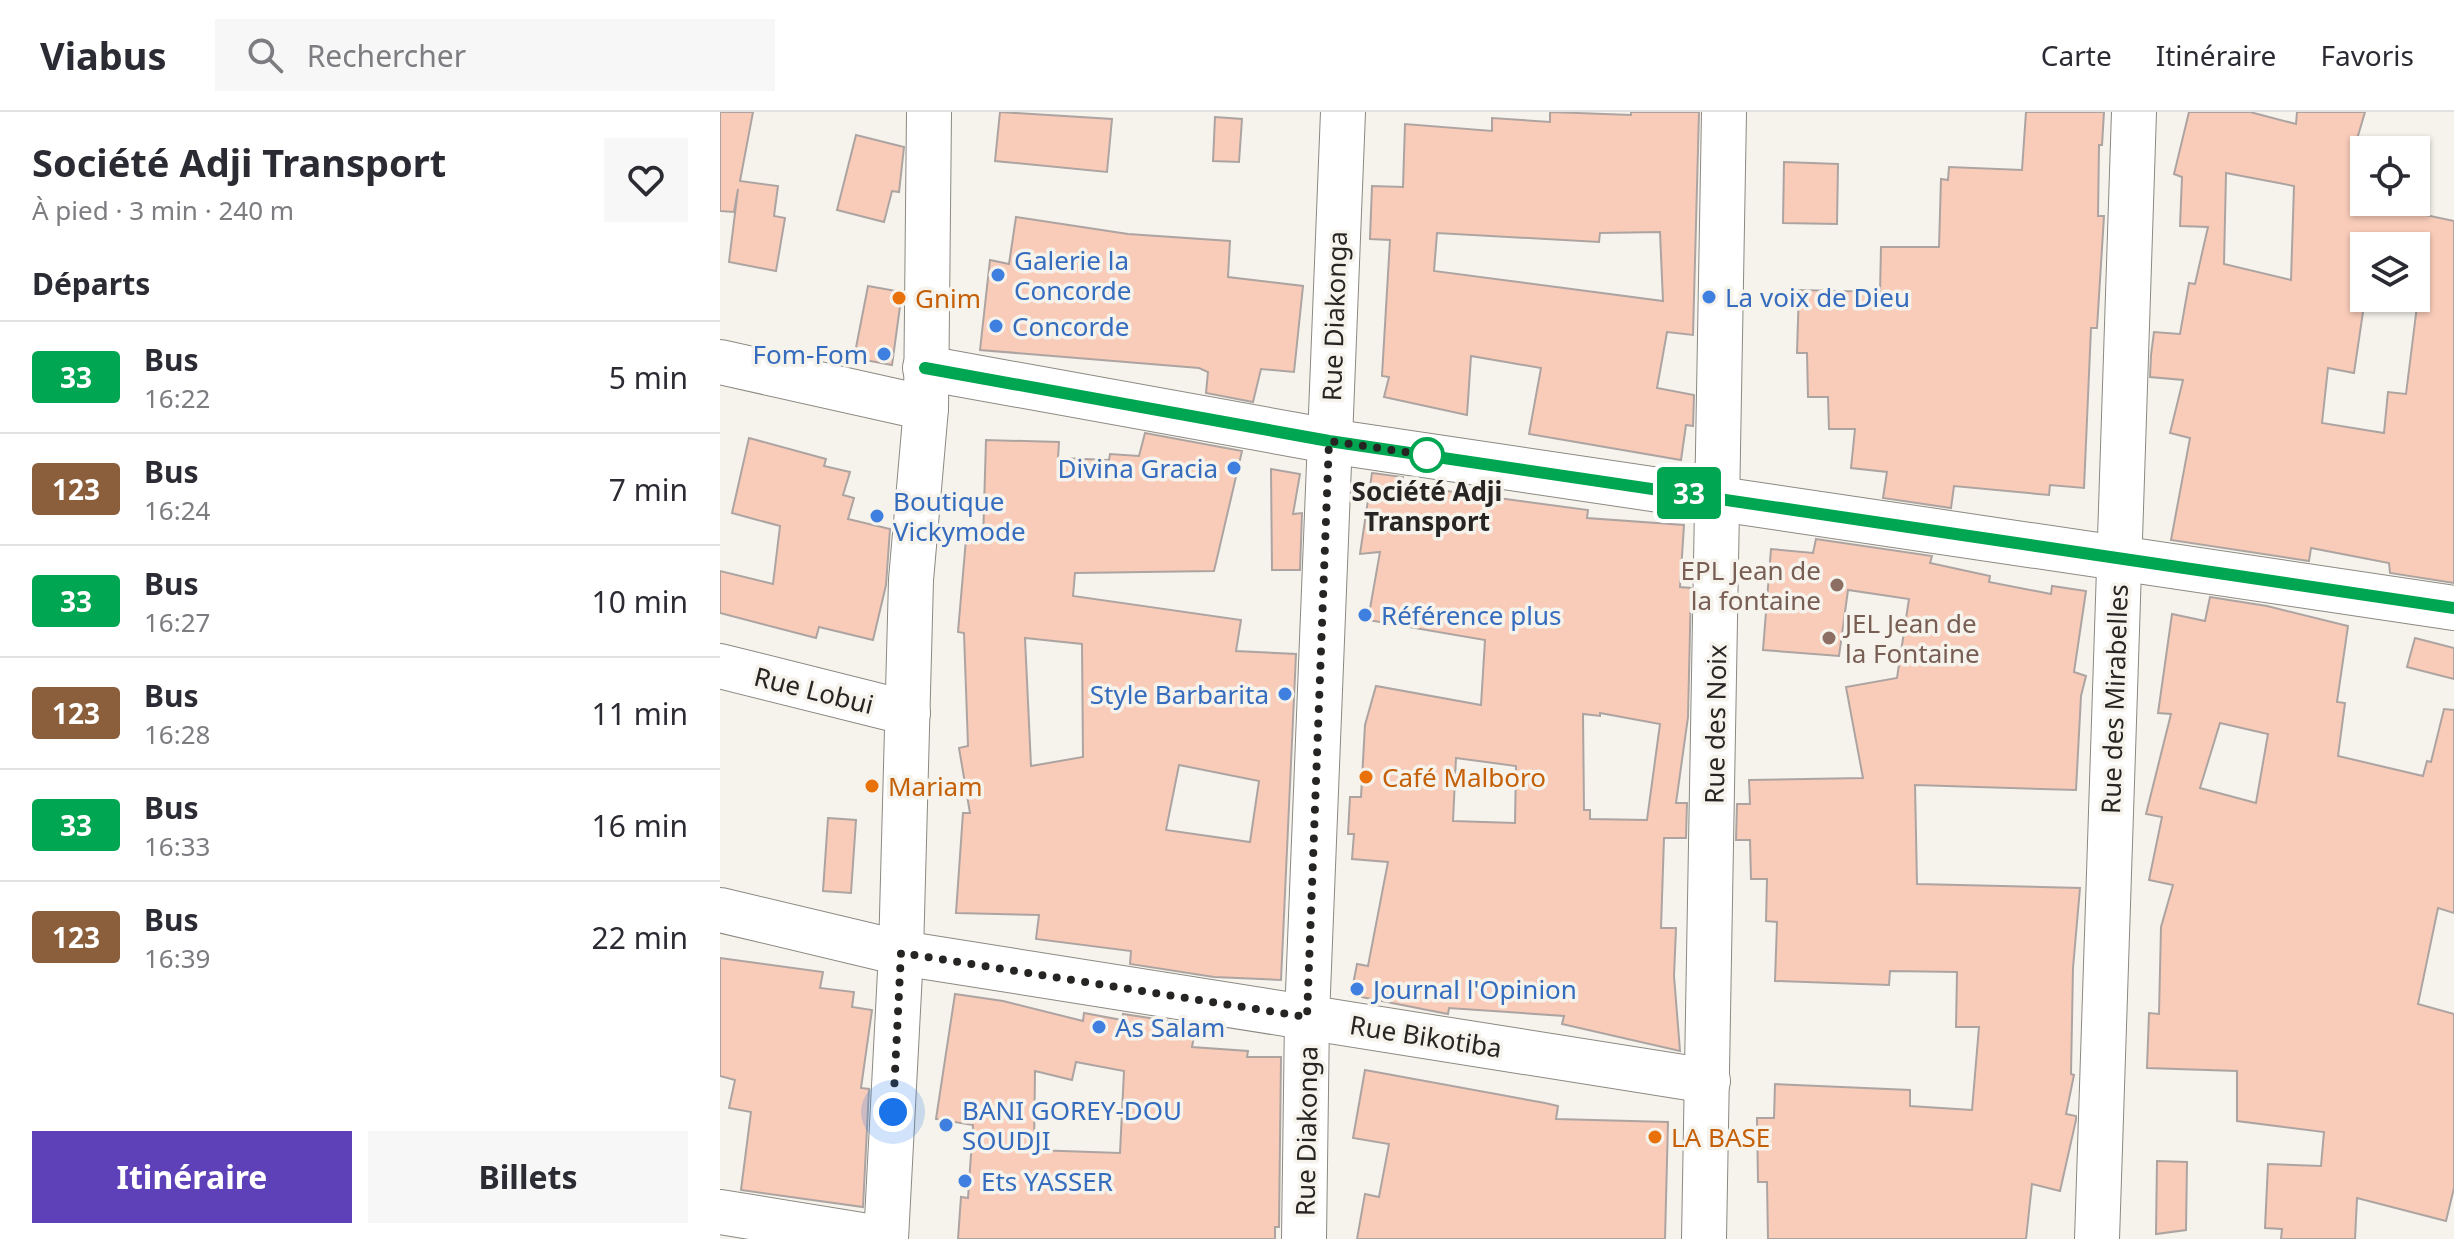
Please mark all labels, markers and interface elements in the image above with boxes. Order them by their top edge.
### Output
search box [215,19,775,91]
text: Viabus [40,29,167,81]
icon: search [243,33,287,77]
text: Rechercher [307,35,466,76]
text: Carte [2041,36,2112,74]
text: Itinéraire [2156,36,2276,74]
text: Favoris [2320,36,2414,74]
text: Société Adji Transport [32,136,446,188]
map controls [2350,136,2430,312]
button: locate [2350,136,2430,216]
button: heart [604,138,688,222]
text: À pied · 3 min · 240 m [32,192,294,228]
street label: Rue Diakonga [1313,230,1355,402]
button: layers [2350,232,2430,312]
place label: Galerie la Concorde [1014,242,1131,308]
text: Départs [32,263,150,304]
marker: Galerie la Concorde [989,266,1007,284]
place label: La voix de Dieu [1725,279,1910,315]
place label: Gnim [915,280,981,316]
marker: La voix de Dieu [1700,288,1718,306]
marker: Gnim [890,289,908,307]
place label: Concorde [1012,308,1129,344]
marker: Concorde [987,317,1005,335]
place label: Fom-Fom [753,336,868,372]
text: Bus [144,339,199,380]
marker: Fom-Fom [875,345,893,363]
text: 5 min [609,357,688,398]
text: 33 [60,358,92,396]
text: 16:22 [144,380,210,416]
marker: Société Adji Transport [1410,438,1444,472]
place label: Divina Gracia [1057,450,1218,486]
text: Bus [144,451,199,492]
marker: Divina Gracia [1225,459,1243,477]
line badge: 33 [1653,467,1725,519]
text: 7 min [609,469,688,510]
text: 123 [52,470,100,508]
place label: Société Adji Transport [1352,473,1502,539]
text: 33 [1673,474,1705,512]
place label: Boutique Vickymode [893,483,1026,549]
text: 16:24 [144,492,210,528]
marker: Boutique Vickymode [868,507,886,525]
place label: EPL Jean de la fontaine [1681,552,1821,618]
text: Bus [144,563,199,604]
marker: EPL Jean de la fontaine [1828,576,1846,594]
text: 10 min [592,581,688,622]
text: 33 [60,582,92,620]
street label: Rue des Mirabelles [2092,584,2136,814]
place label: Référence plus [1381,597,1562,633]
text: 16:27 [144,604,210,640]
place label: JEL Jean de la Fontaine [1842,605,1980,671]
marker: Référence plus [1356,606,1374,624]
marker: JEL Jean de la Fontaine [1820,629,1838,647]
street label: Rue des Noix [1696,644,1734,804]
street label: Rue Lobui [751,658,877,722]
text: Bus [144,675,199,716]
place label: Style Barbarita [1090,676,1269,712]
marker: Style Barbarita [1276,685,1294,703]
text: 11 min [592,693,688,734]
text: 123 [52,694,100,732]
text: 16:28 [144,716,210,752]
place label: Café Malboro [1382,759,1546,795]
place label: Mariam [888,768,983,804]
marker: Café Malboro [1357,768,1375,786]
marker: Mariam [863,777,881,795]
text: Bus [144,787,199,828]
text: 16 min [592,805,688,846]
text: 33 [60,806,92,844]
text: 16:33 [144,828,210,864]
text: Bus [144,899,199,940]
text: 22 min [592,917,688,958]
text: 123 [52,918,100,956]
text: 16:39 [144,940,210,976]
place label: Journal l'Opinion [1370,971,1577,1007]
marker: Journal l'Opinion [1348,980,1366,998]
street label: Rue Bikotiba [1347,1006,1505,1066]
place label: As Salam [1115,1009,1225,1045]
marker: As Salam [1090,1018,1108,1036]
street label: Rue Diakonga [1287,1046,1325,1216]
your location [873,1092,913,1132]
place label: BANI GOREY-DOU SOUDJI [962,1092,1182,1158]
marker: BANI GOREY-DOU SOUDJI [937,1116,955,1134]
place label: LA BASE [1671,1119,1770,1155]
marker: LA BASE [1646,1128,1664,1146]
button: Itinéraire [32,1131,352,1223]
button: Billets [368,1131,688,1223]
place label: Ets YASSER [981,1163,1113,1199]
marker: Ets YASSER [956,1172,974,1190]

